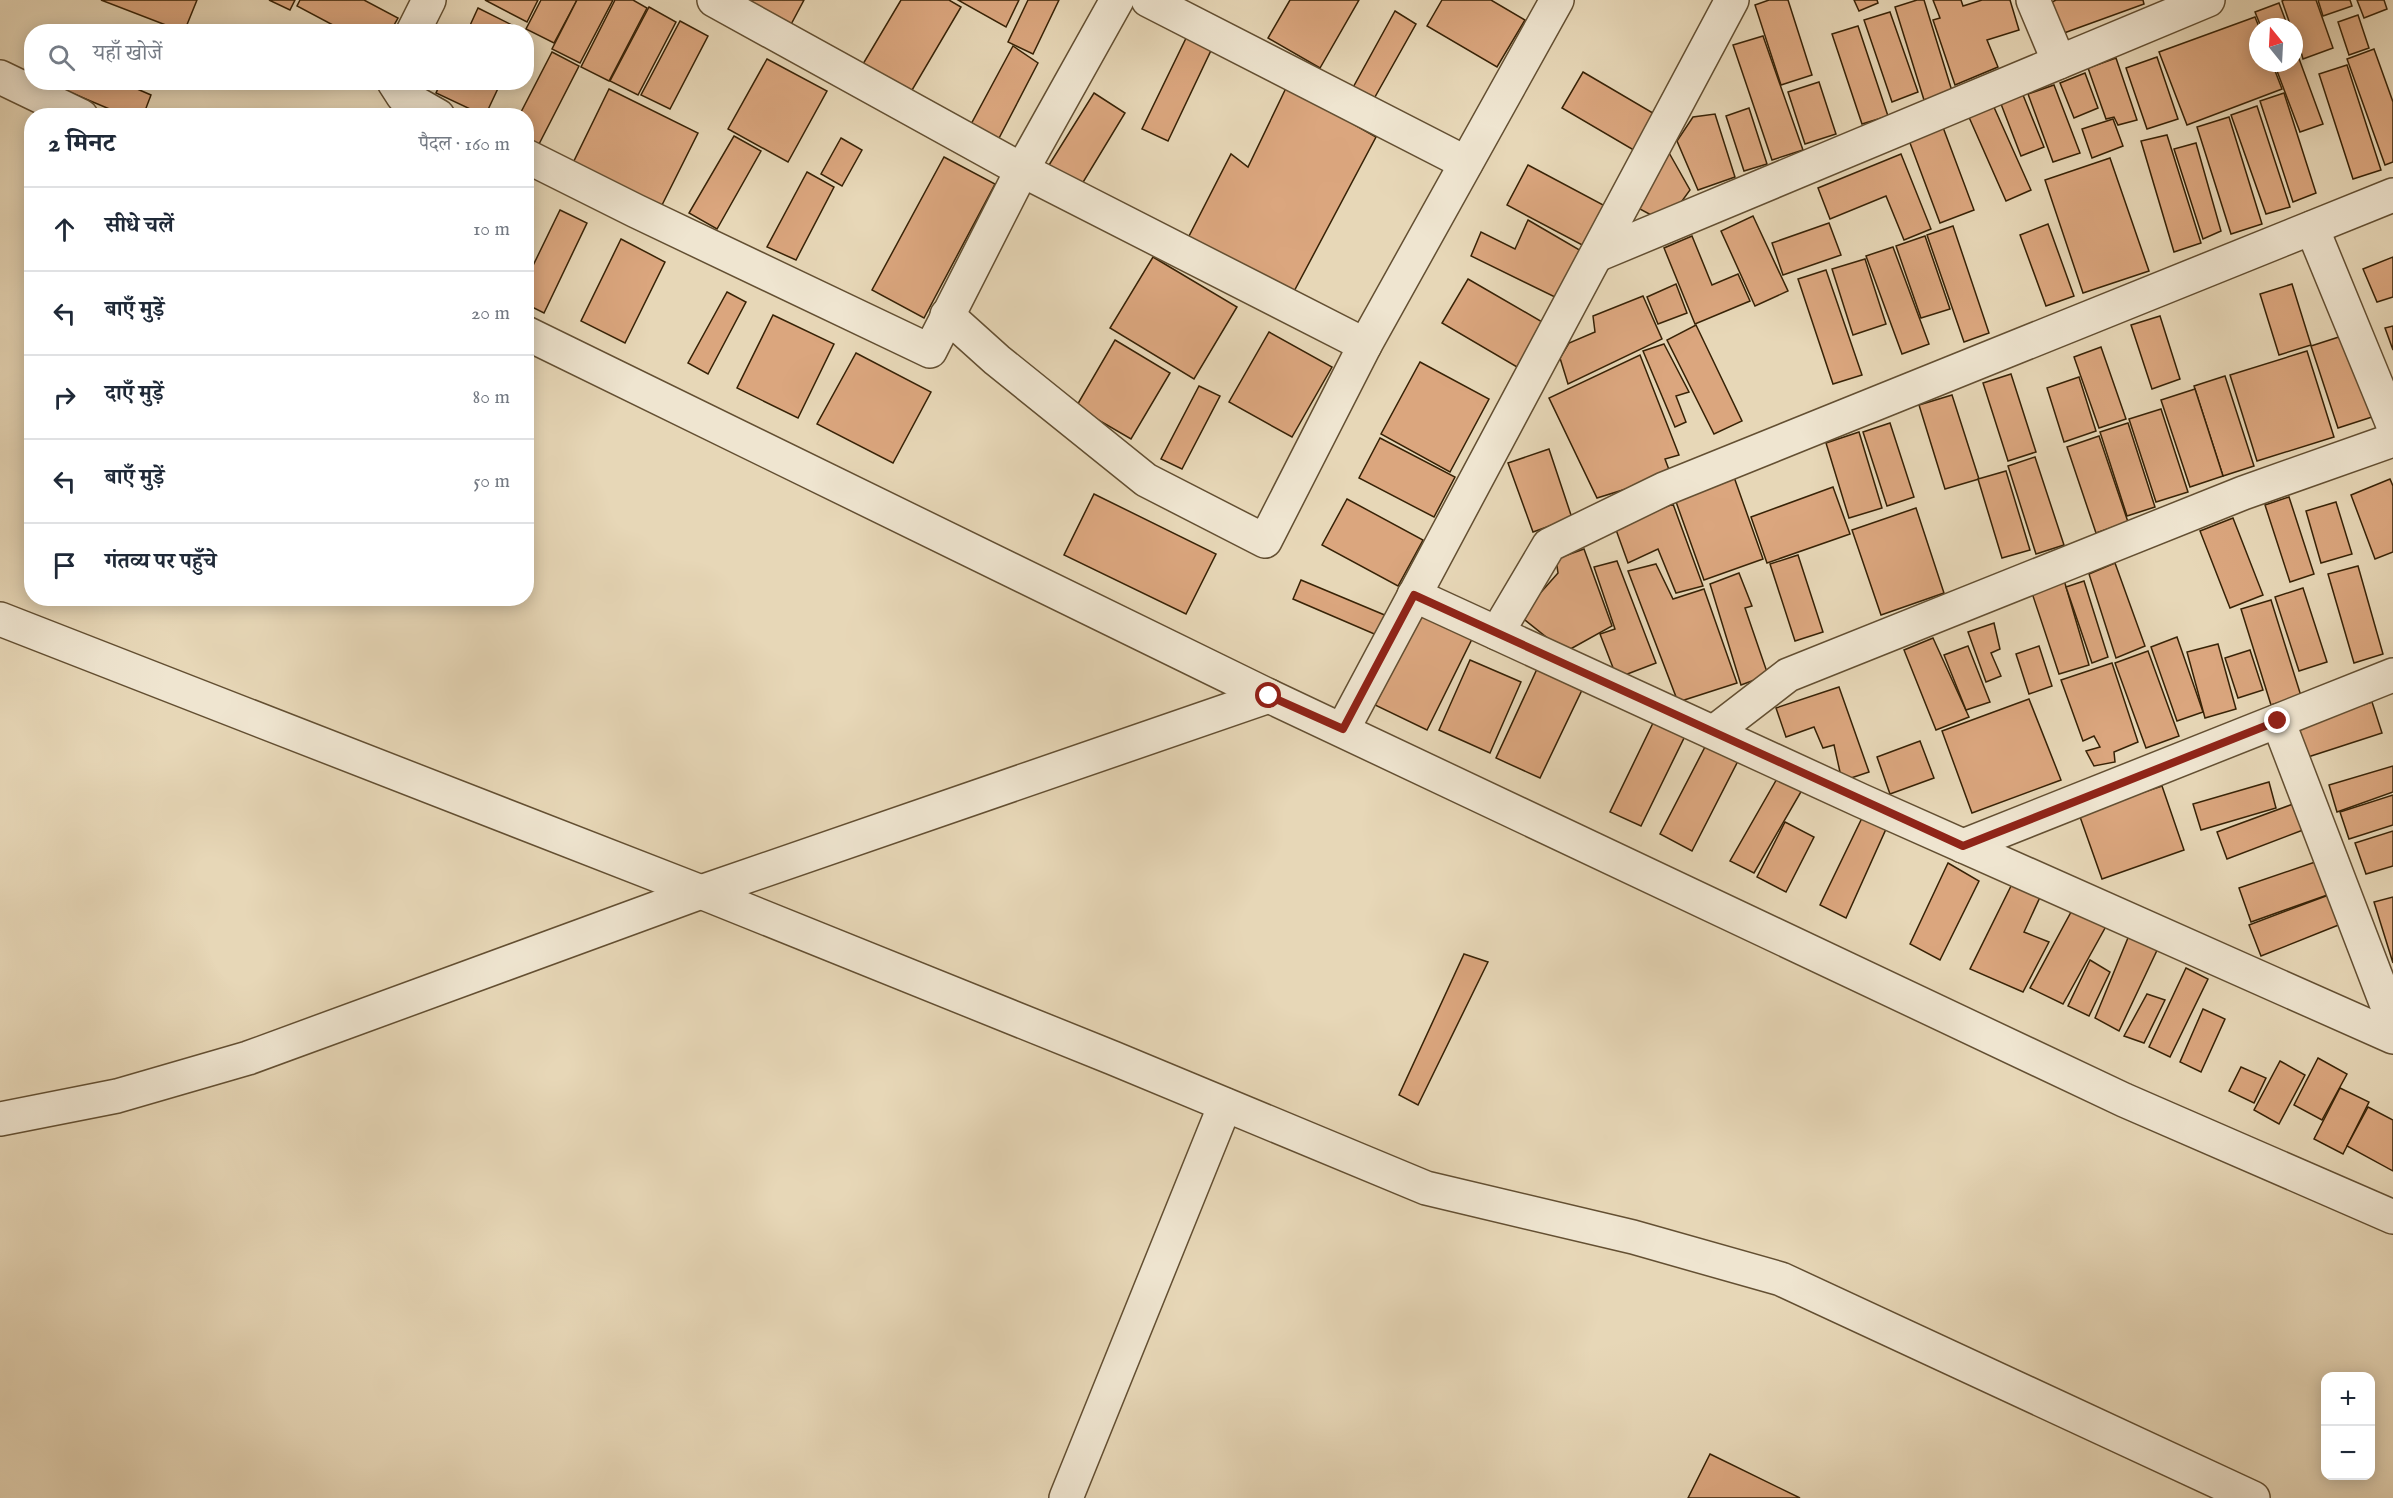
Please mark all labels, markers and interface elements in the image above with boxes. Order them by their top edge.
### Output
north arrow [2249,18,2303,72]
search box [24,24,534,90]
text: यहाँ खोजें [93,40,162,68]
icon: search [45,41,78,74]
text: 2 मिनट [48,127,115,160]
text: पैदल · 160 m [419,132,510,157]
text: सीधे चलें [105,212,174,240]
icon: ahead [48,213,81,246]
text: 10 m [473,217,510,242]
text: बाएँ मुड़ें [105,296,164,324]
icon: left [48,297,81,330]
text: 20 m [471,301,510,326]
text: दाएँ मुड़ें [105,380,164,408]
icon: right [48,381,81,414]
text: 80 m [473,385,510,410]
text: बाएँ मुड़ें [105,464,164,492]
icon: left [48,465,81,498]
text: 50 m [473,469,510,494]
text: गंतव्य पर पहुँचे [105,548,216,576]
icon: arrive [48,549,81,582]
route start [1255,682,1281,708]
route end [2264,707,2290,733]
map controls [2321,1372,2375,1480]
button: + [2321,1372,2375,1426]
button: − [2321,1426,2375,1480]

